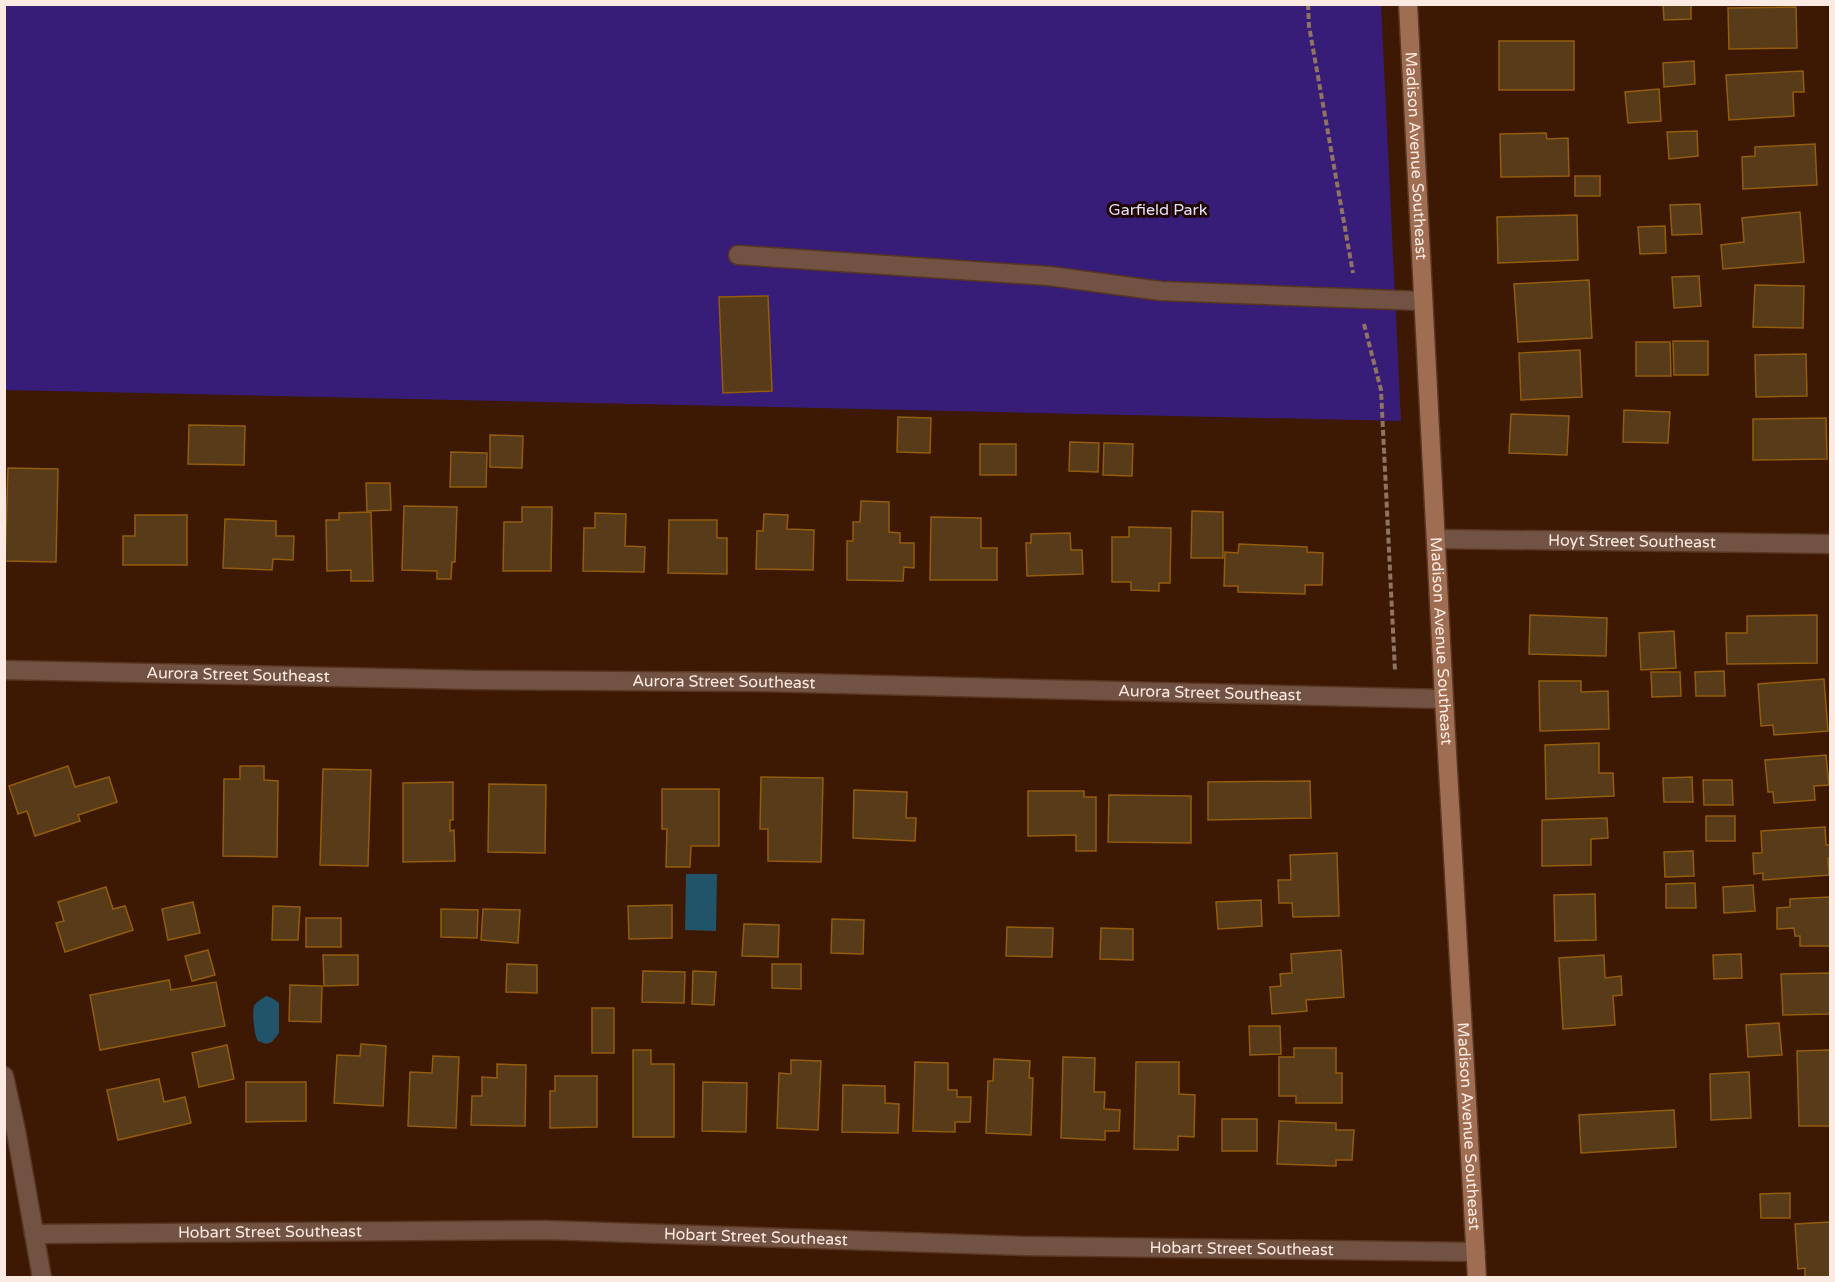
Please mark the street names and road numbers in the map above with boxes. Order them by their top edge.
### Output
street label: Madison Avenue Southeast [1400,51,1431,260]
street label: Hoyt Street Southeast [1548,530,1716,553]
street label: Madison Avenue Southeast [1426,537,1457,746]
street label: Aurora Street Southeast [146,663,330,687]
street label: Aurora Street Southeast [632,671,816,693]
street label: Aurora Street Southeast [1118,681,1302,705]
street label: Madison Avenue Southeast [1452,1022,1484,1231]
street label: Hobart Street Southeast [178,1221,362,1243]
street label: Hobart Street Southeast [664,1224,848,1250]
street label: Hobart Street Southeast [1150,1238,1334,1260]

